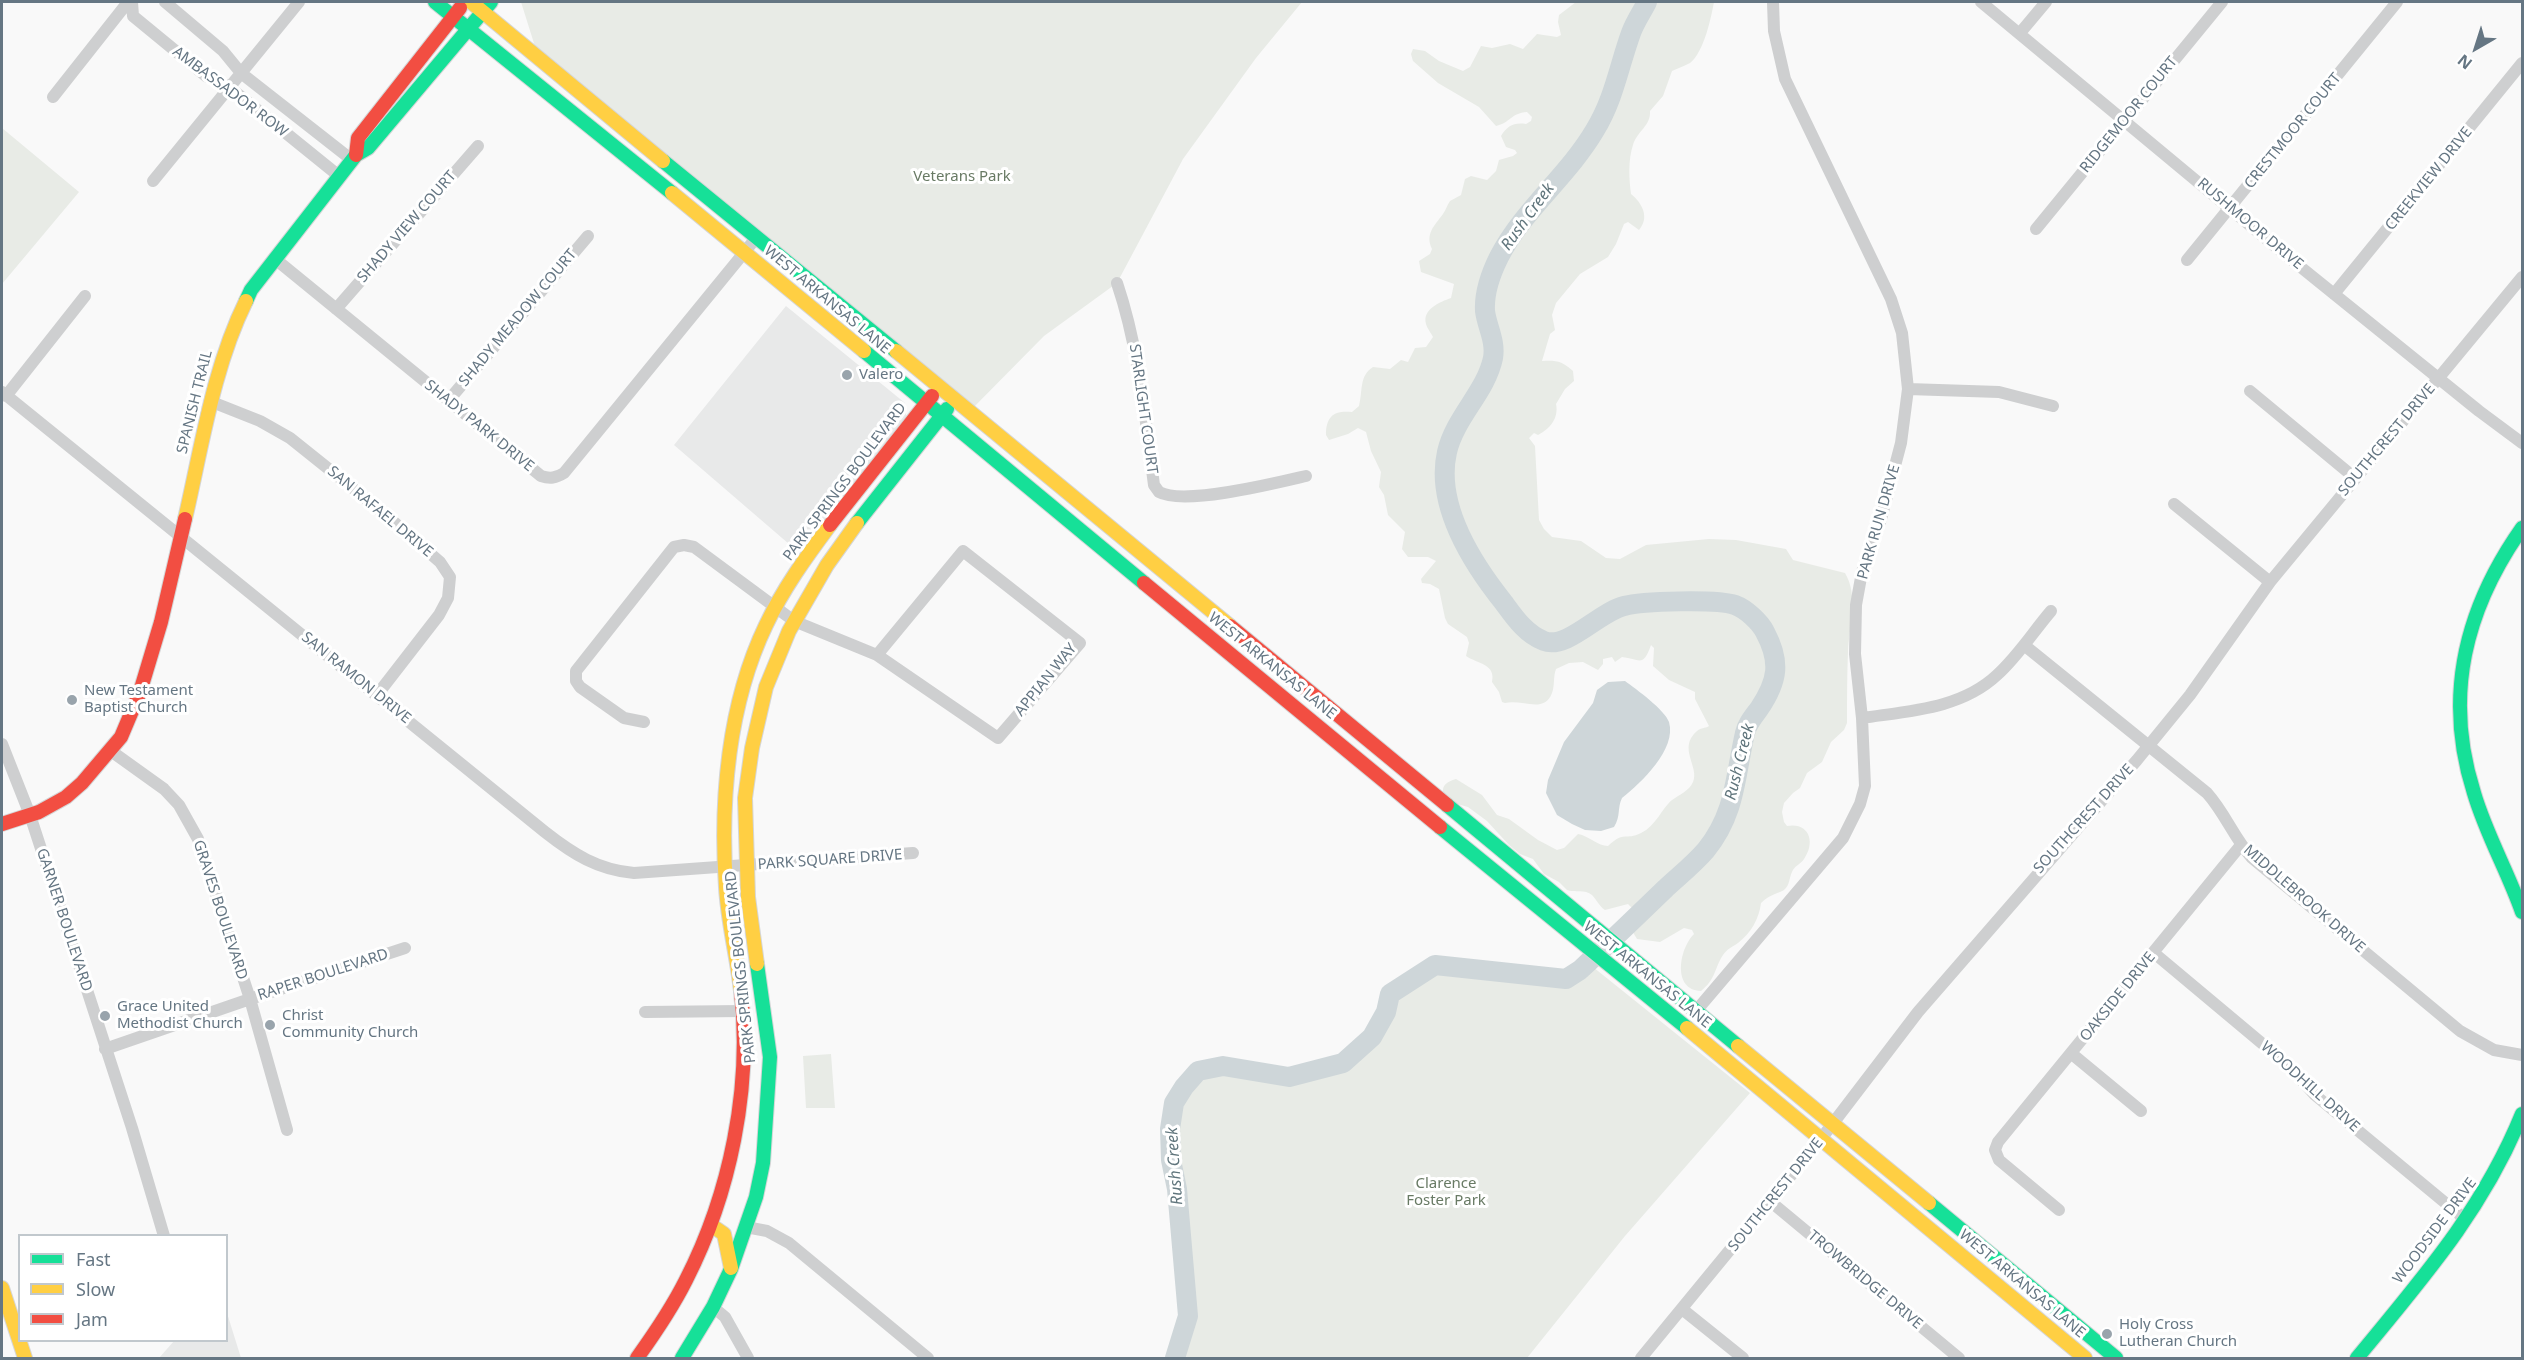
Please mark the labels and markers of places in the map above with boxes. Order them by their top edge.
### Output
place label: Valero [859,366,903,384]
marker: Valero [840,368,854,382]
place label: New Testament Baptist Church [84,682,193,717]
marker: New Testament Baptist Church [65,693,79,707]
place label: Grace United Methodist Church [117,998,243,1033]
place label: Christ Community Church [282,1007,418,1042]
marker: Grace United Methodist Church [98,1009,112,1023]
marker: Christ Community Church [263,1018,277,1032]
place label: Holy Cross Lutheran Church [2119,1316,2237,1351]
marker: Holy Cross Lutheran Church [2100,1327,2114,1341]

